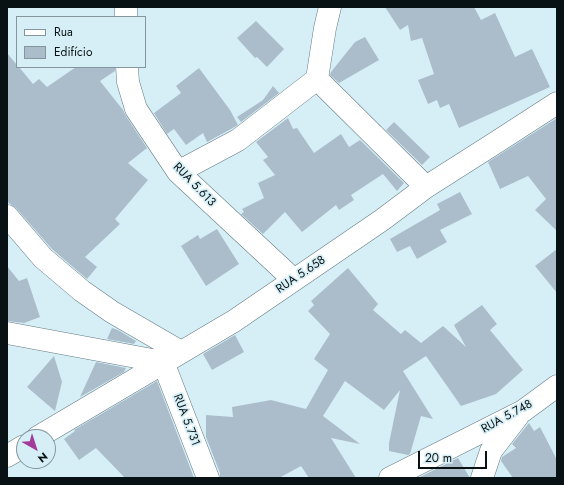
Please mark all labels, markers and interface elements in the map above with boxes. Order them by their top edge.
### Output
legend [16,16,146,68]
text: Rua [54,23,73,41]
text: Edifício [54,43,93,61]
street label: RUA 5.613 [170,160,218,210]
street label: RUA 5.658 [274,253,328,297]
street label: RUA 5.731 [170,392,202,448]
street label: RUA 5.748 [479,397,535,437]
north arrow [16,429,56,469]
scale bar [420,443,489,469]
text: N [35,449,51,467]
text: 20 m [425,449,452,467]

